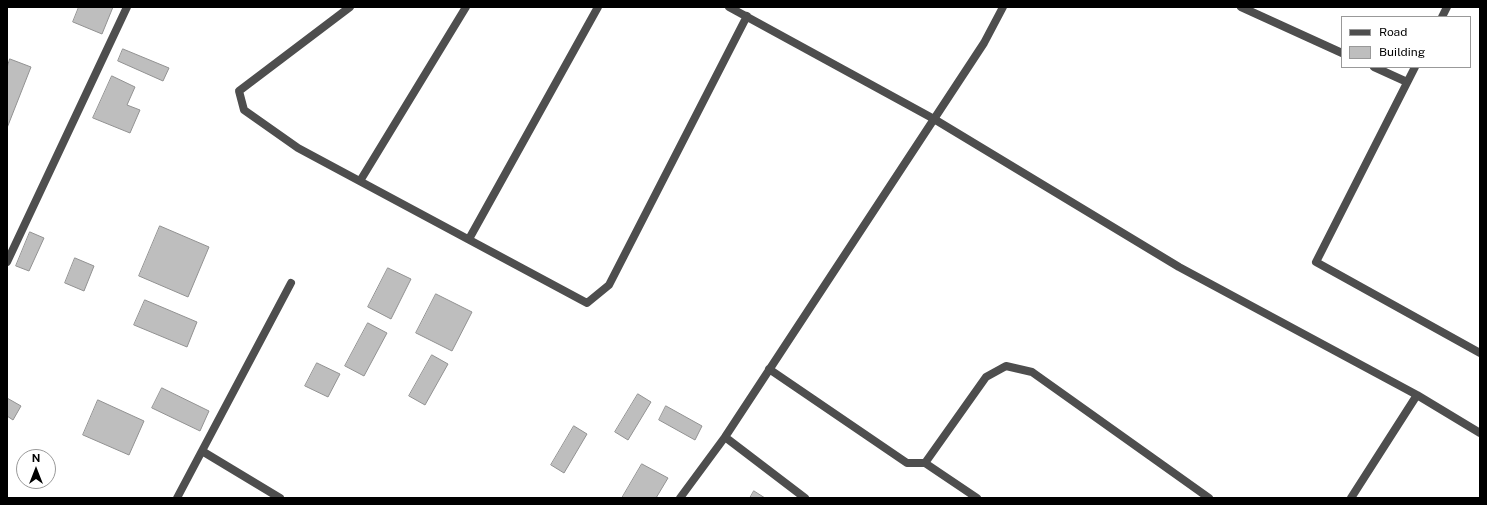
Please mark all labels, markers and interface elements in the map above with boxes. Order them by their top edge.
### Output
legend [1341,16,1471,68]
text: Road [1379,25,1407,39]
text: Building [1379,45,1425,59]
north arrow [16,449,56,489]
text: N [32,452,40,464]

